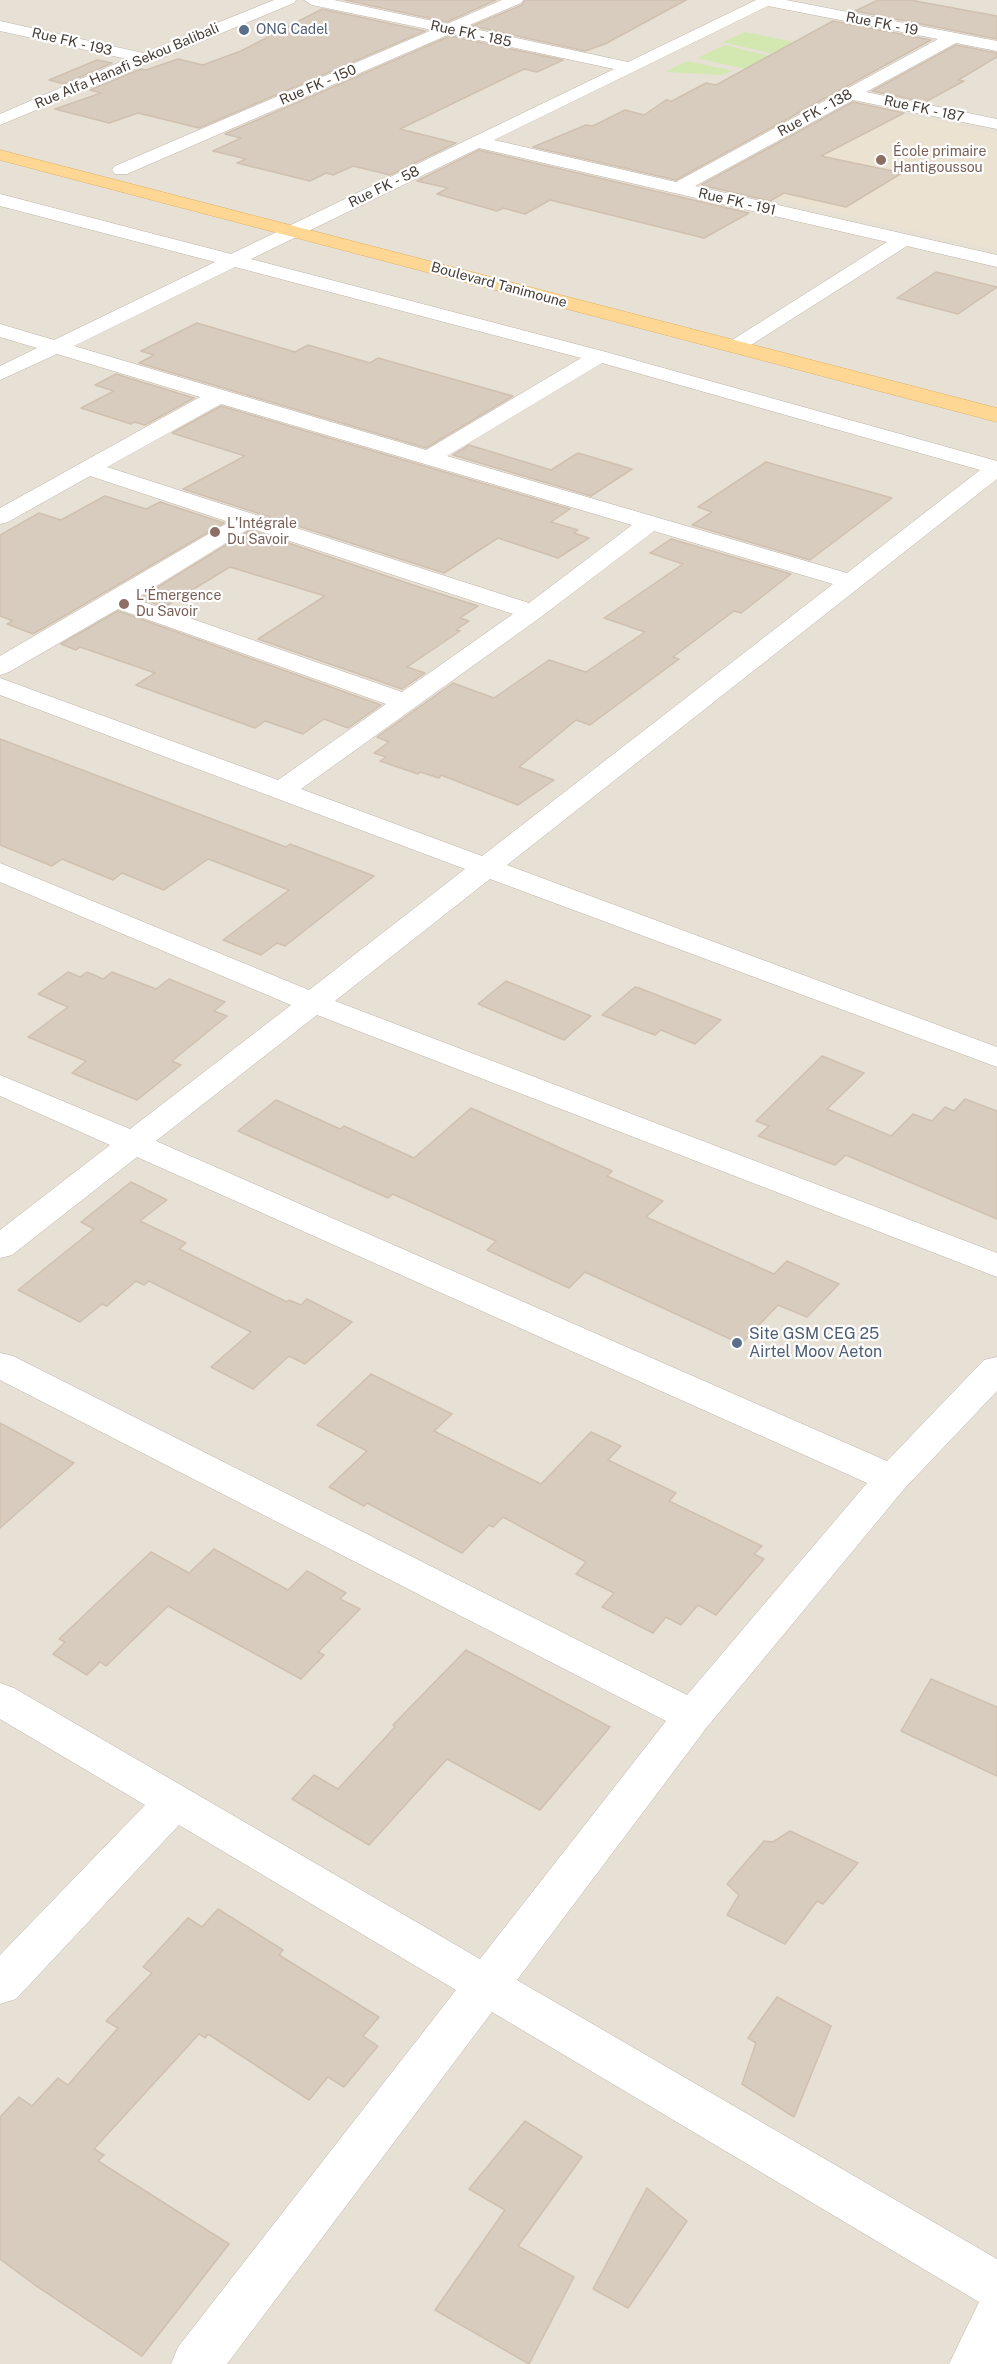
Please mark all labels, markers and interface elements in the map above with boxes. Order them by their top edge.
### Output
street label: Rue FK - 19 [844,9,920,39]
street label: Rue FK - 185 [429,17,513,51]
street label: Rue Alfa Hanafi Sekou Balibali [32,19,222,113]
place label: ONG Cadel [256,22,328,38]
marker: ONG Cadel [237,23,251,37]
street label: Rue FK - 193 [30,25,114,59]
street label: Rue FK - 150 [277,61,359,109]
street label: Rue FK - 138 [775,86,855,140]
street label: Rue FK - 187 [882,92,966,126]
place label: École primaire Hantigoussou [893,144,986,176]
marker: École primaire Hantigoussou [874,153,888,167]
street label: Rue FK - 58 [346,163,422,211]
street label: Rue FK - 191 [697,185,777,219]
street label: Boulevard Tanimoune [429,259,569,311]
place label: L'Intégrale Du Savoir [227,516,297,548]
marker: L'Intégrale Du Savoir [208,525,222,539]
place label: L'Émergence Du Savoir [136,588,221,620]
marker: L'Émergence Du Savoir [117,597,131,611]
place label: Site GSM CEG 25 Airtel Moov Aeton [749,1324,882,1362]
marker: Site GSM CEG 25 Airtel Moov Aeton [730,1336,744,1350]

